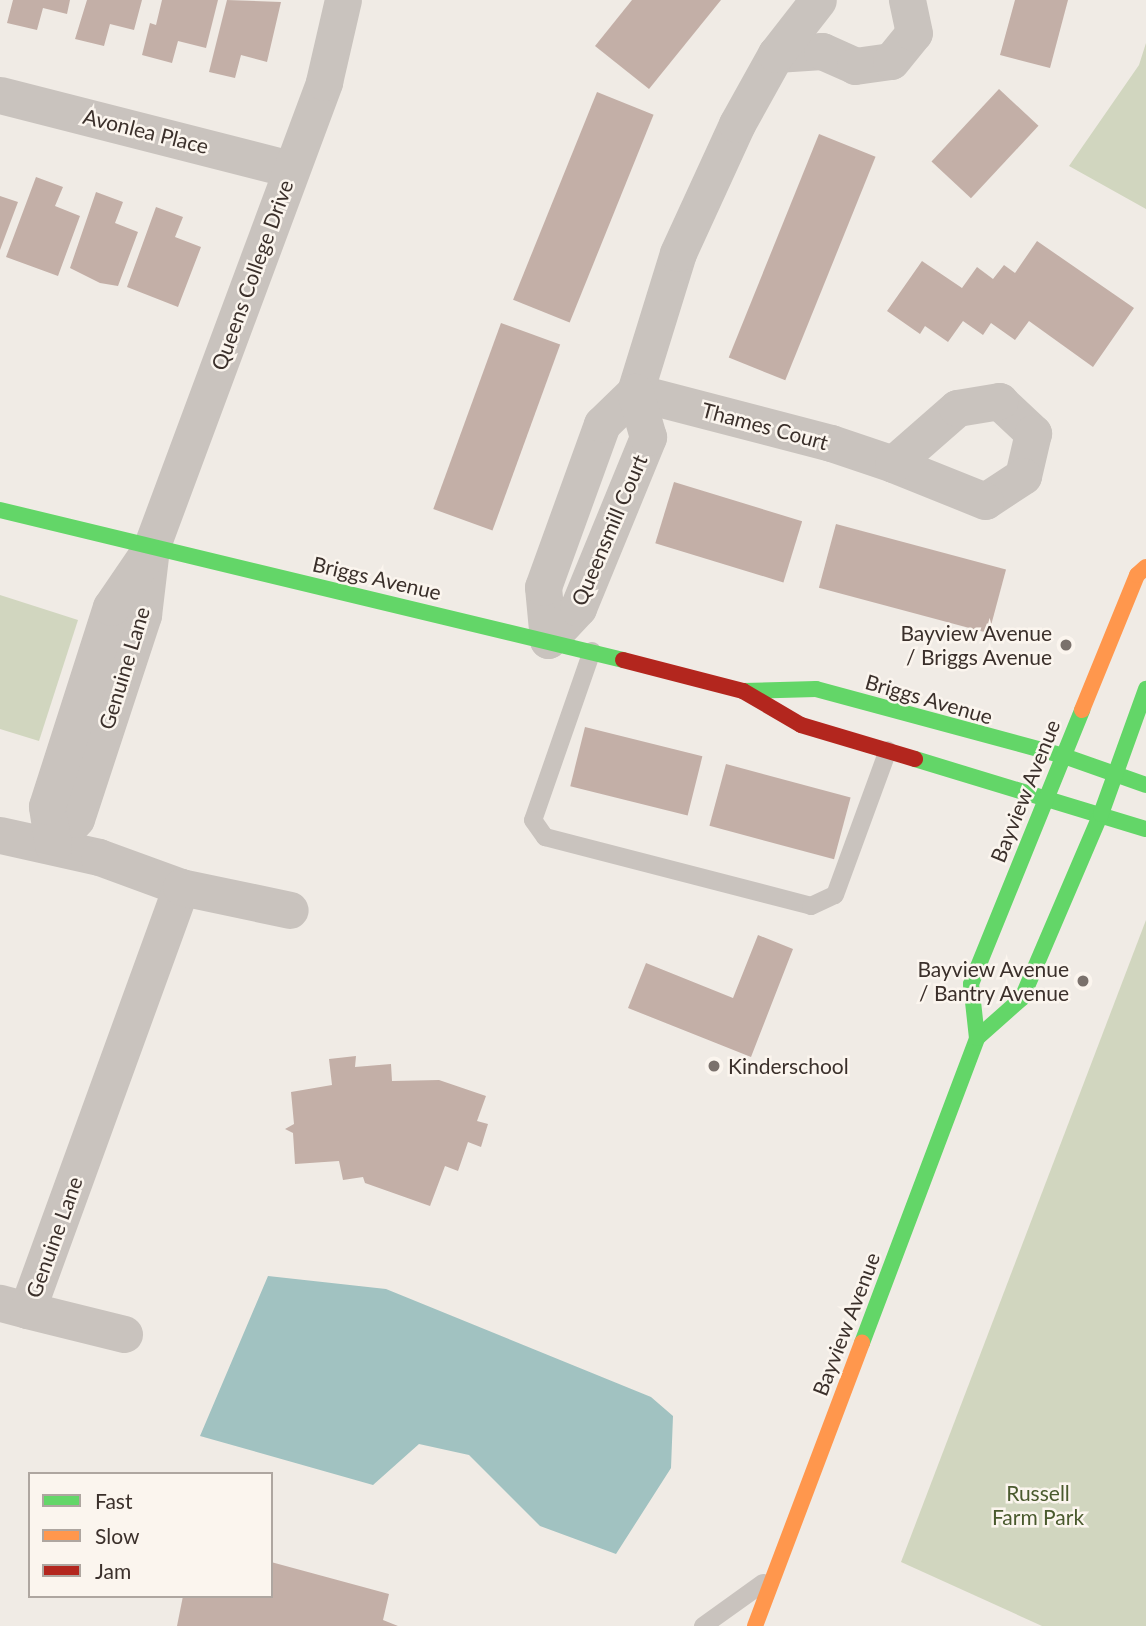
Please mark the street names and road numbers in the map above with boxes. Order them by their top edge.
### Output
street label: Avonlea Place [81,103,211,159]
street label: Queens College Drive [206,176,298,374]
street label: Thames Court [699,397,831,455]
street label: Queensmill Court [566,451,652,609]
street label: Briggs Avenue [310,551,444,605]
street label: Genuine Lane [93,604,155,732]
street label: Briggs Avenue [862,669,996,729]
street label: Bayview Avenue [985,716,1065,866]
street label: Genuine Lane [20,1173,88,1301]
street label: Bayview Avenue [807,1248,885,1400]

